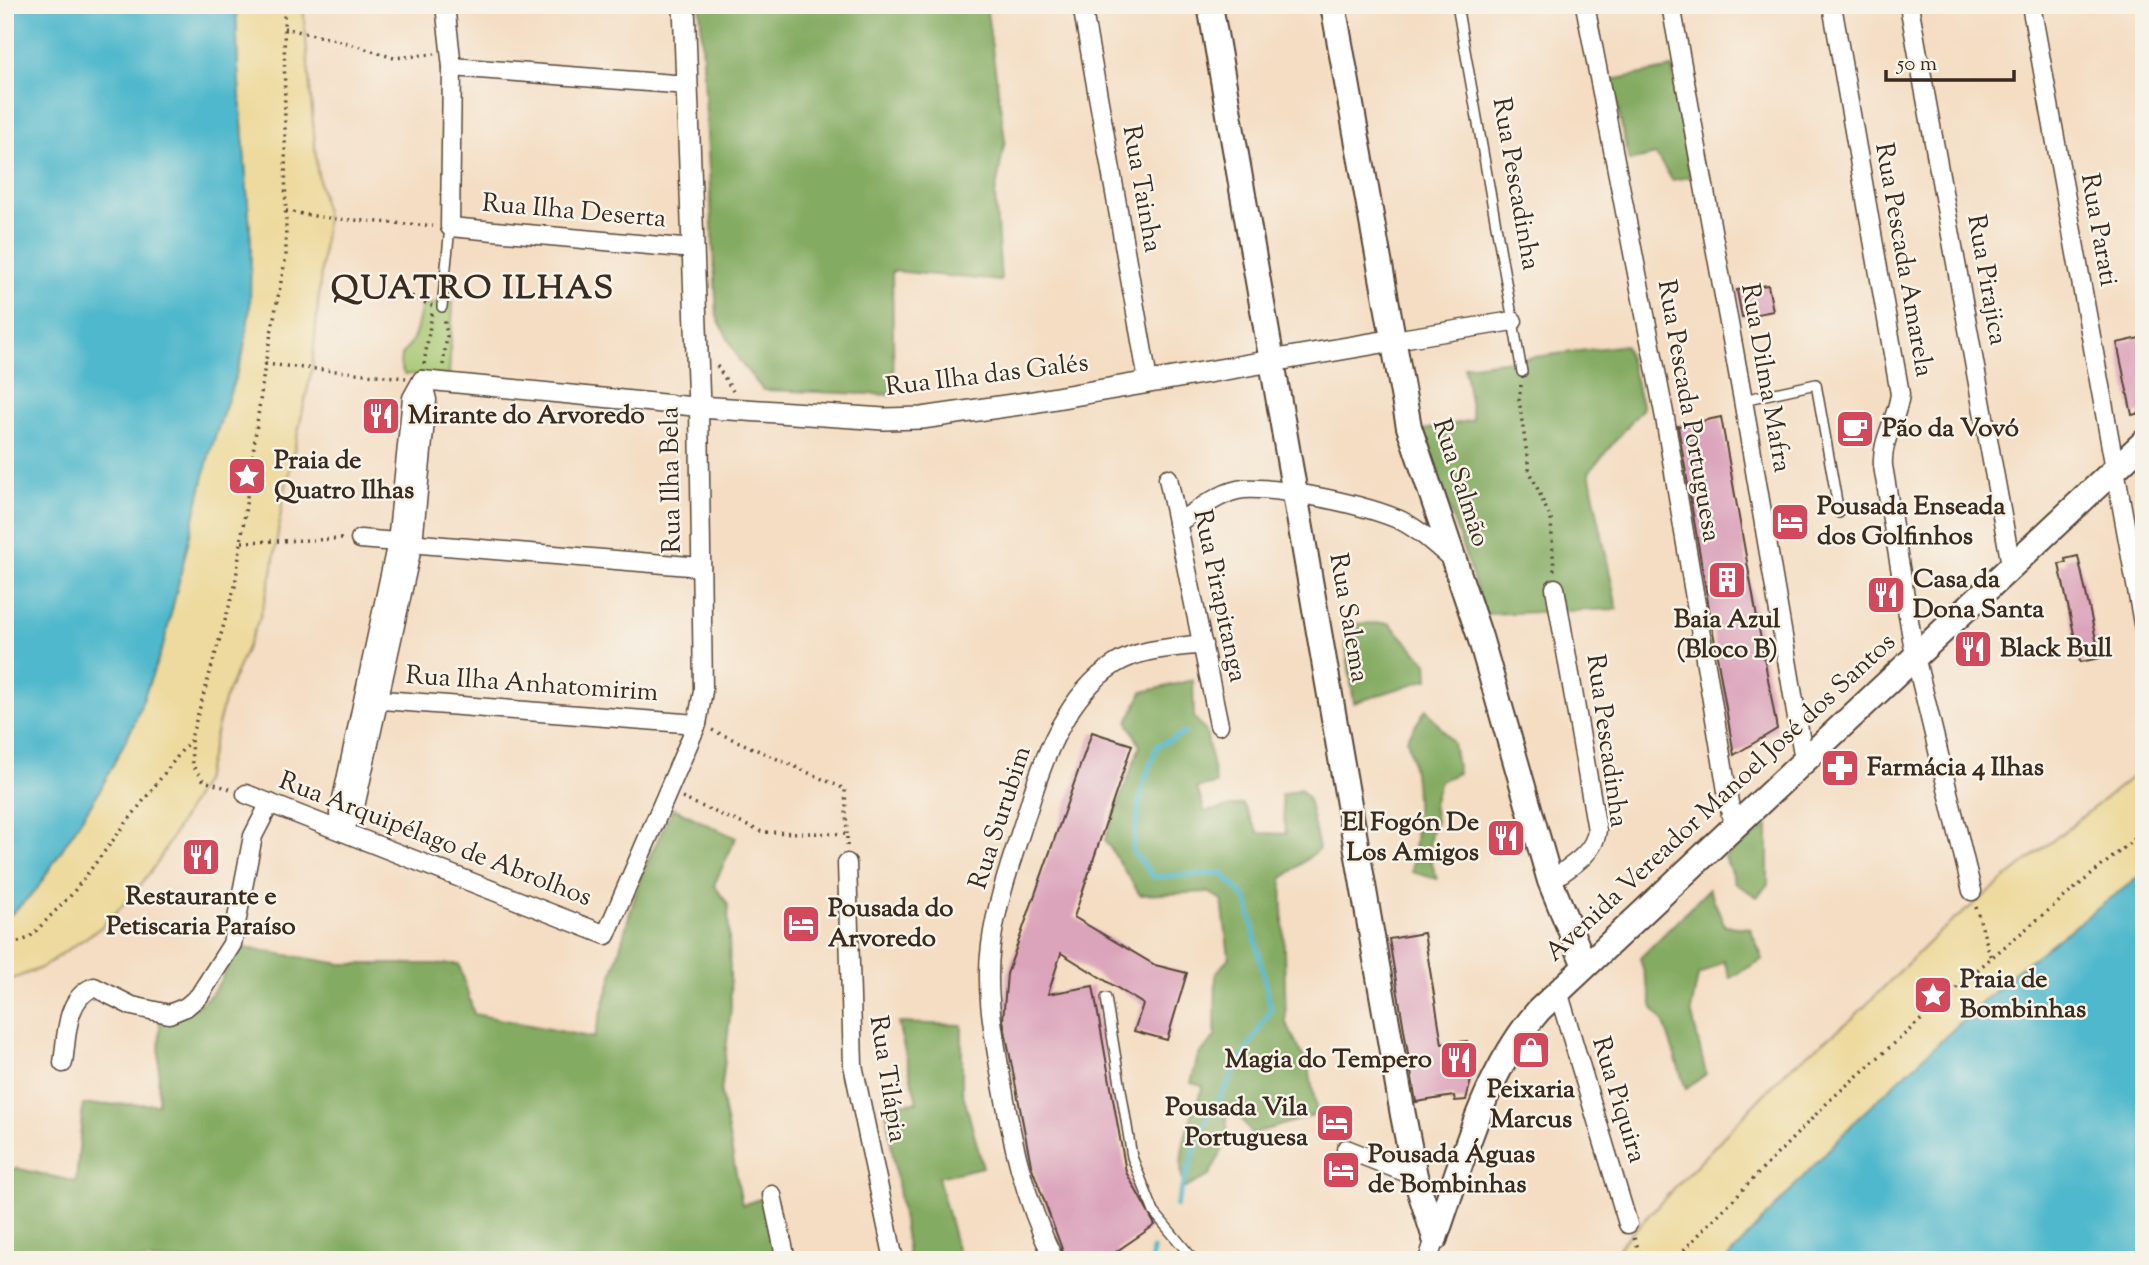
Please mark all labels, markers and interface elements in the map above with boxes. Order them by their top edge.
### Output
scale bar [1886,38,2014,82]
text: 50 m [1896,50,1937,80]
street label: Rua Pescadinha [1482,95,1548,273]
street label: Rua Tainha [1112,123,1170,255]
street label: Rua Pescada Amarela [1864,140,1942,380]
street label: Rua Parati [2070,171,2126,289]
street label: Rua Ilha Deserta [480,186,668,238]
street label: Rua Pirajica [1956,212,2016,348]
district label: QUATRO ILHAS [331,266,615,314]
street label: Rua Pescada Portuguesa [1647,277,1729,545]
street label: Rua Dilma Mafra [1730,281,1800,475]
street label: Rua Ilha das Galés [884,345,1090,407]
restaurant icon: Mirante do Arvoredo [360,395,402,437]
place label: Mirante do Arvoredo [408,398,645,435]
street label: Rua Ilha Bela [652,406,692,554]
cafe icon: Pão da Vovó [1834,408,1876,450]
place label: Pão da Vovó [1882,411,2019,448]
street label: Rua Salmão [1422,414,1498,552]
place label: Praia de Quatro Ilhas [274,443,414,510]
place icon: Praia de Quatro Ilhas [226,455,268,497]
place label: Pousada Enseada dos Golfinhos [1817,489,2006,556]
hotel icon: Pousada Enseada dos Golfinhos [1769,501,1811,543]
street label: Rua Pirapitanga [1183,506,1255,686]
street label: Rua Salema [1318,551,1378,685]
building icon: Baia Azul (Bloco B) [1706,559,1748,601]
place label: Casa da Dona Santa [1913,562,2044,629]
restaurant icon: Casa da Dona Santa [1865,574,1907,616]
place label: Baia Azul (Bloco B) [1674,602,1781,669]
street label: Avenida Vereador Manoel José dos Santos [1537,625,1905,971]
restaurant icon: Black Bull [1952,628,1994,670]
place label: Black Bull [2000,631,2113,668]
street label: Rua Pescadinha [1576,652,1636,830]
street label: Rua Ilha Anhatomirim [405,658,659,712]
street label: Rua Surubim [960,742,1042,894]
pharmacy icon: Farmácia 4 Ilhas [1819,747,1861,789]
place label: Farmácia 4 Ilhas [1867,750,2044,787]
street label: Rua Arquipélago de Abrolhos [273,763,597,917]
place label: El Fogón De Los Amigos [1342,805,1479,872]
restaurant icon: El Fogón De Los Amigos [1485,817,1527,859]
restaurant icon: Restaurante e Petiscaria Paraíso [180,836,222,878]
place label: Restaurante e Petiscaria Paraíso [106,879,296,946]
place label: Pousada do Arvoredo [828,891,953,958]
hotel icon: Pousada do Arvoredo [780,903,822,945]
place label: Praia de Bombinhas [1960,962,2086,1029]
place icon: Praia de Bombinhas [1912,974,1954,1016]
street label: Rua Tilápia [859,1013,915,1145]
shop icon: Peixaria Marcus [1510,1029,1552,1071]
street label: Rua Piquira [1581,1032,1655,1168]
restaurant icon: Magia do Tempero [1438,1039,1480,1081]
place label: Magia do Tempero [1225,1042,1432,1079]
place label: Peixaria Marcus [1487,1072,1575,1139]
place label: Pousada Vila Portuguesa [1165,1090,1308,1157]
hotel icon: Pousada Vila Portuguesa [1314,1102,1356,1144]
place label: Pousada Águas de Bombinhas [1368,1137,1535,1204]
hotel icon: Pousada Águas de Bombinhas [1320,1149,1362,1191]

